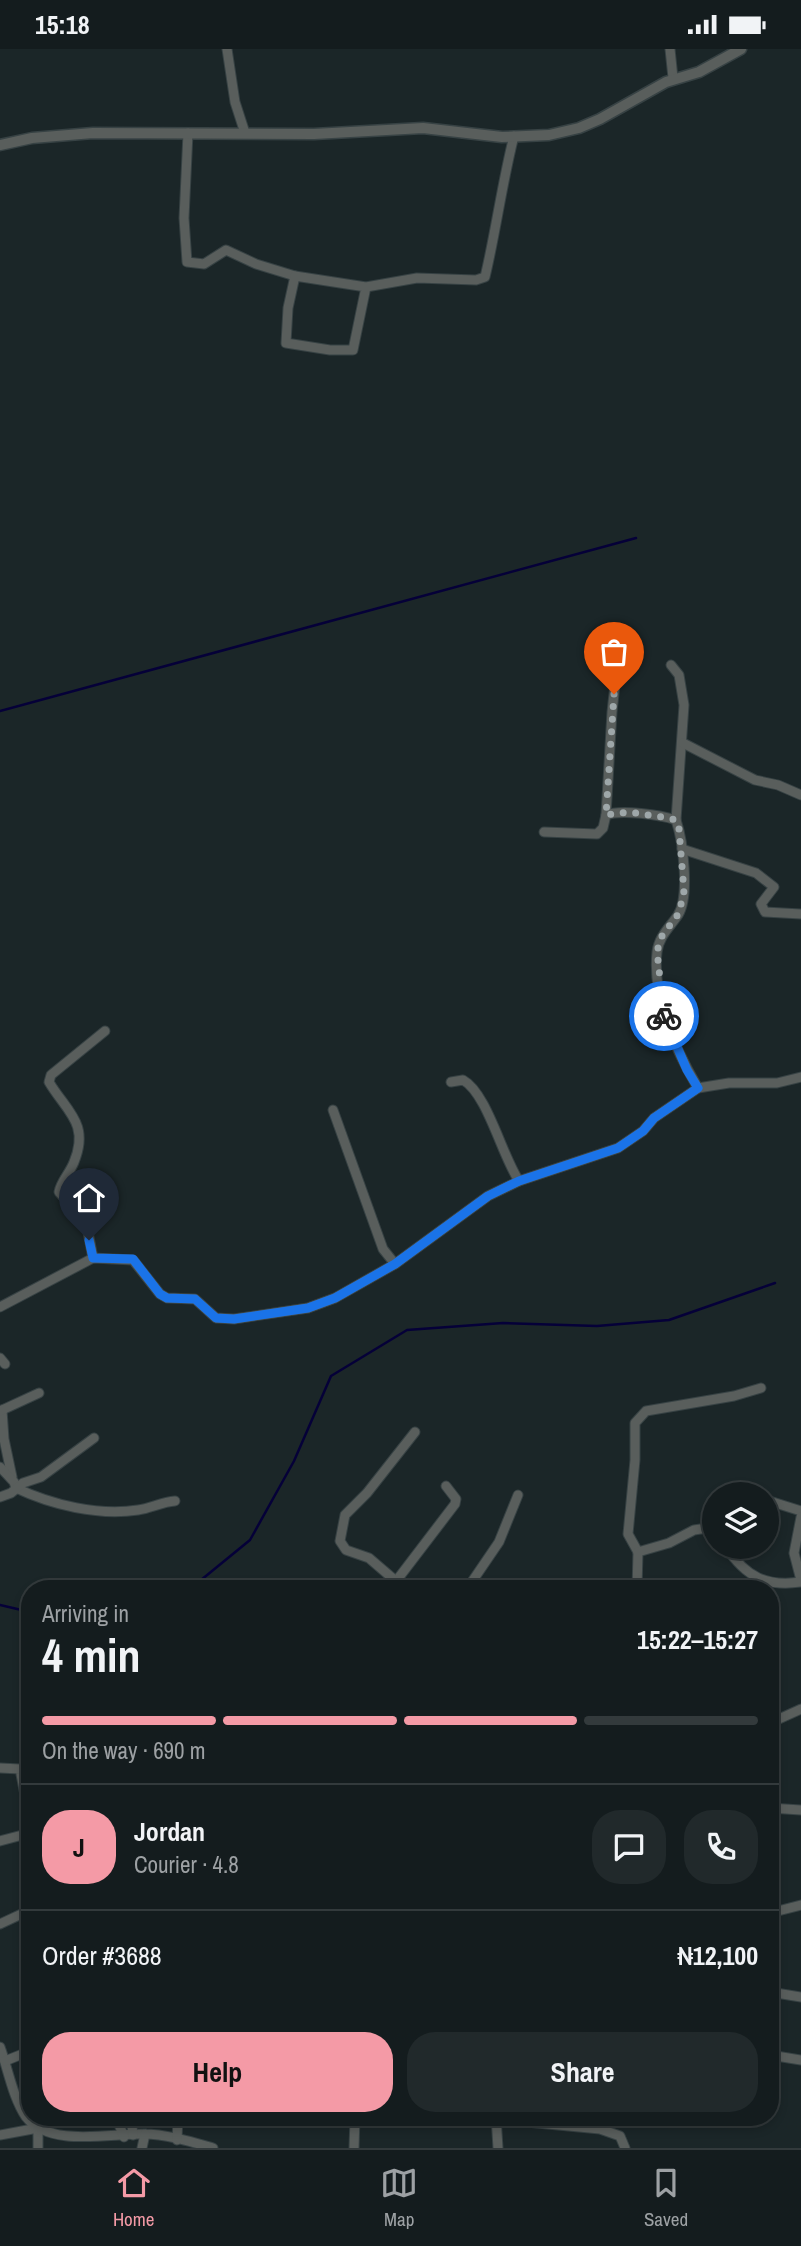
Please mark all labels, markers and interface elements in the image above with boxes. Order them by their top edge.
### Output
text: 15:18 [35,7,90,42]
pin [584,622,644,694]
icon: bag [595,633,633,671]
courier [629,981,699,1051]
icon: bike [645,997,683,1035]
pin [59,1168,119,1240]
icon: home [70,1179,108,1217]
map controls [702,1482,779,1559]
button: layers [702,1482,779,1559]
text: Arriving in [42,1598,129,1629]
text: 15:22–15:27 [637,1622,758,1657]
text: 4 min [42,1624,141,1686]
text: On the way · 690 m [42,1735,206,1766]
button: chat [592,1810,666,1884]
button: phone [684,1810,758,1884]
text: Jordan [134,1814,205,1849]
text: J [73,1830,85,1865]
text: Courier · 4.8 [134,1849,239,1880]
text: Order #3688 [42,1938,162,1973]
text: ₦12,100 [677,1938,758,1973]
button: Help [42,2032,393,2112]
button: Share [407,2032,758,2112]
tab: Home [113,2164,154,2232]
tab: Map [380,2164,418,2232]
tab: Saved [644,2164,688,2232]

